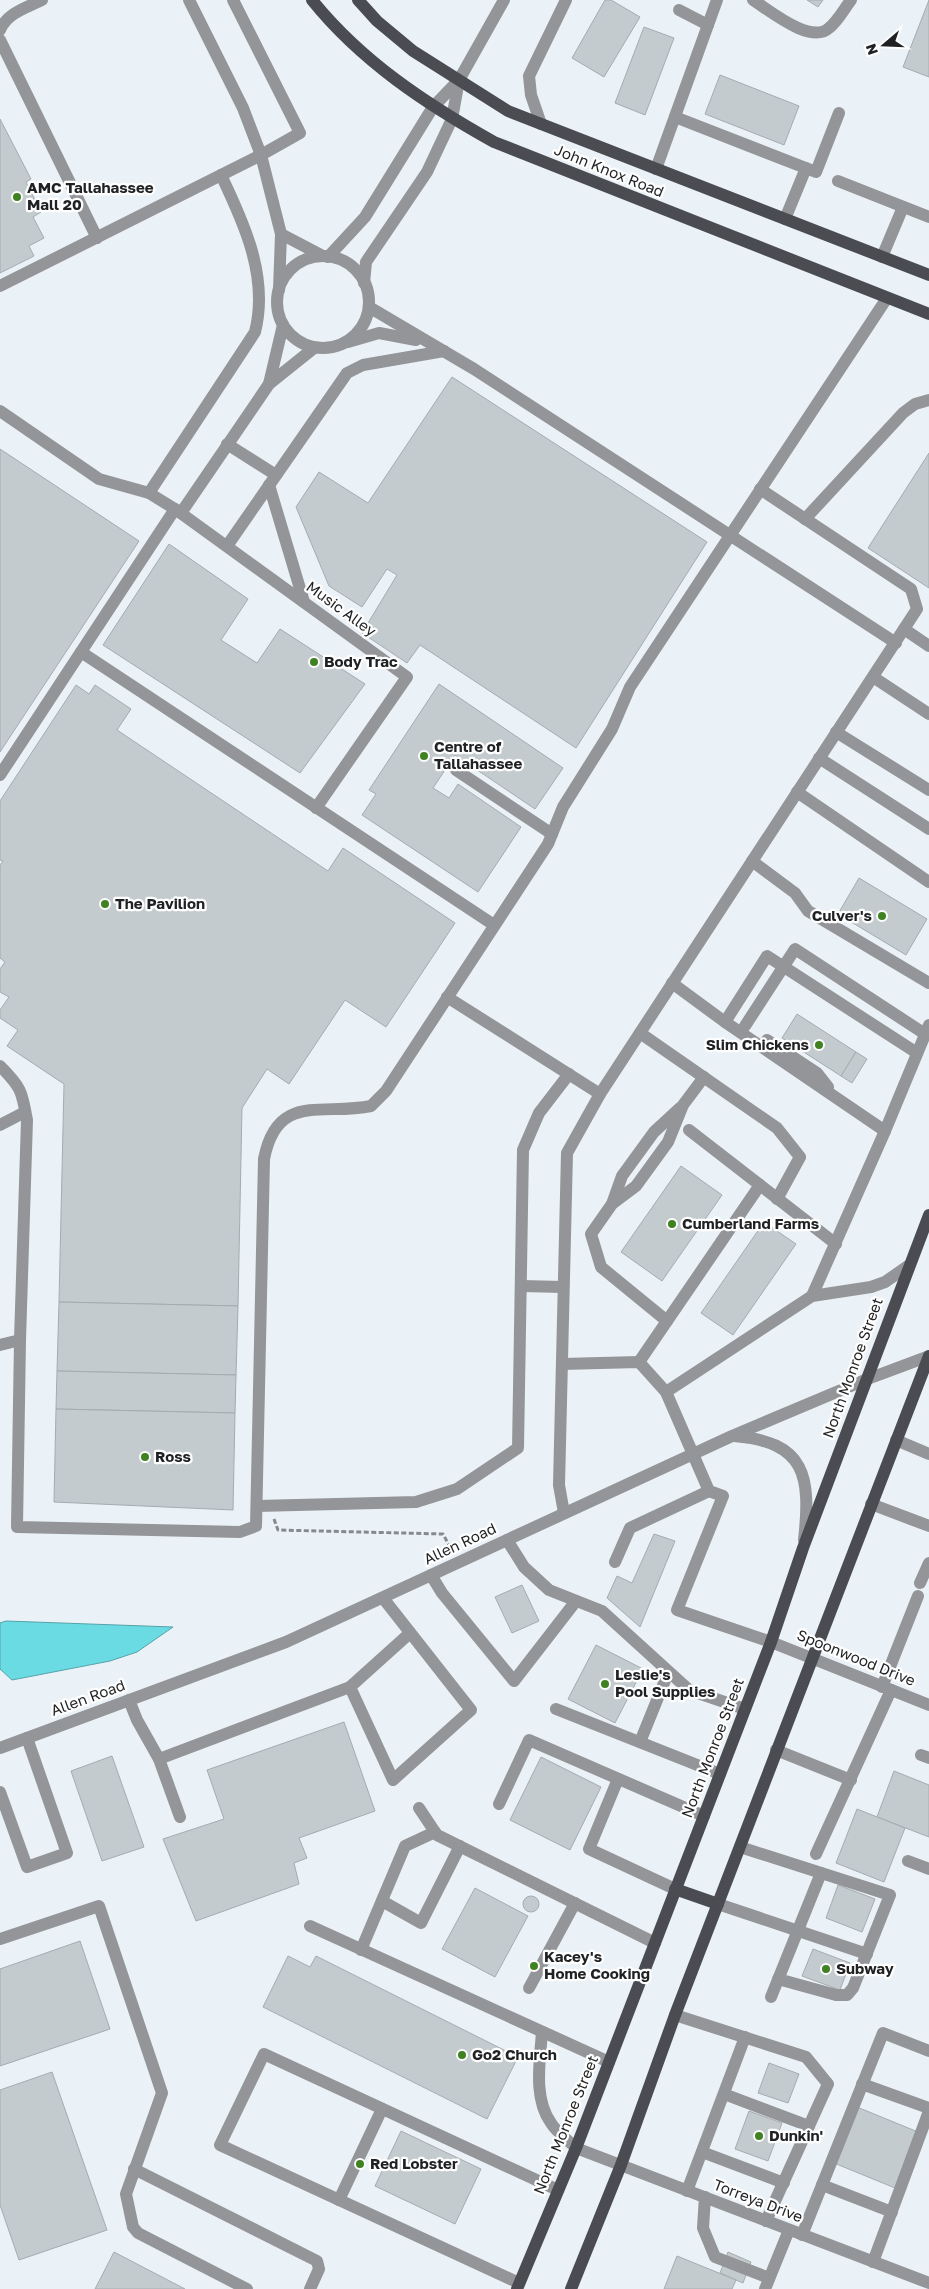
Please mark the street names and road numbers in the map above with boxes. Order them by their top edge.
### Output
street label: John Knox Road [552,140,667,200]
street label: Music Alley [303,577,380,640]
street label: North Monroe Street [818,1295,886,1440]
street label: Allen Road [421,1519,499,1568]
street label: Spoonwood Drive [795,1625,918,1689]
street label: Allen Road [48,1675,127,1719]
street label: North Monroe Street [677,1675,747,1820]
street label: North Monroe Street [529,2053,601,2197]
street label: Torreya Drive [711,2175,806,2225]

